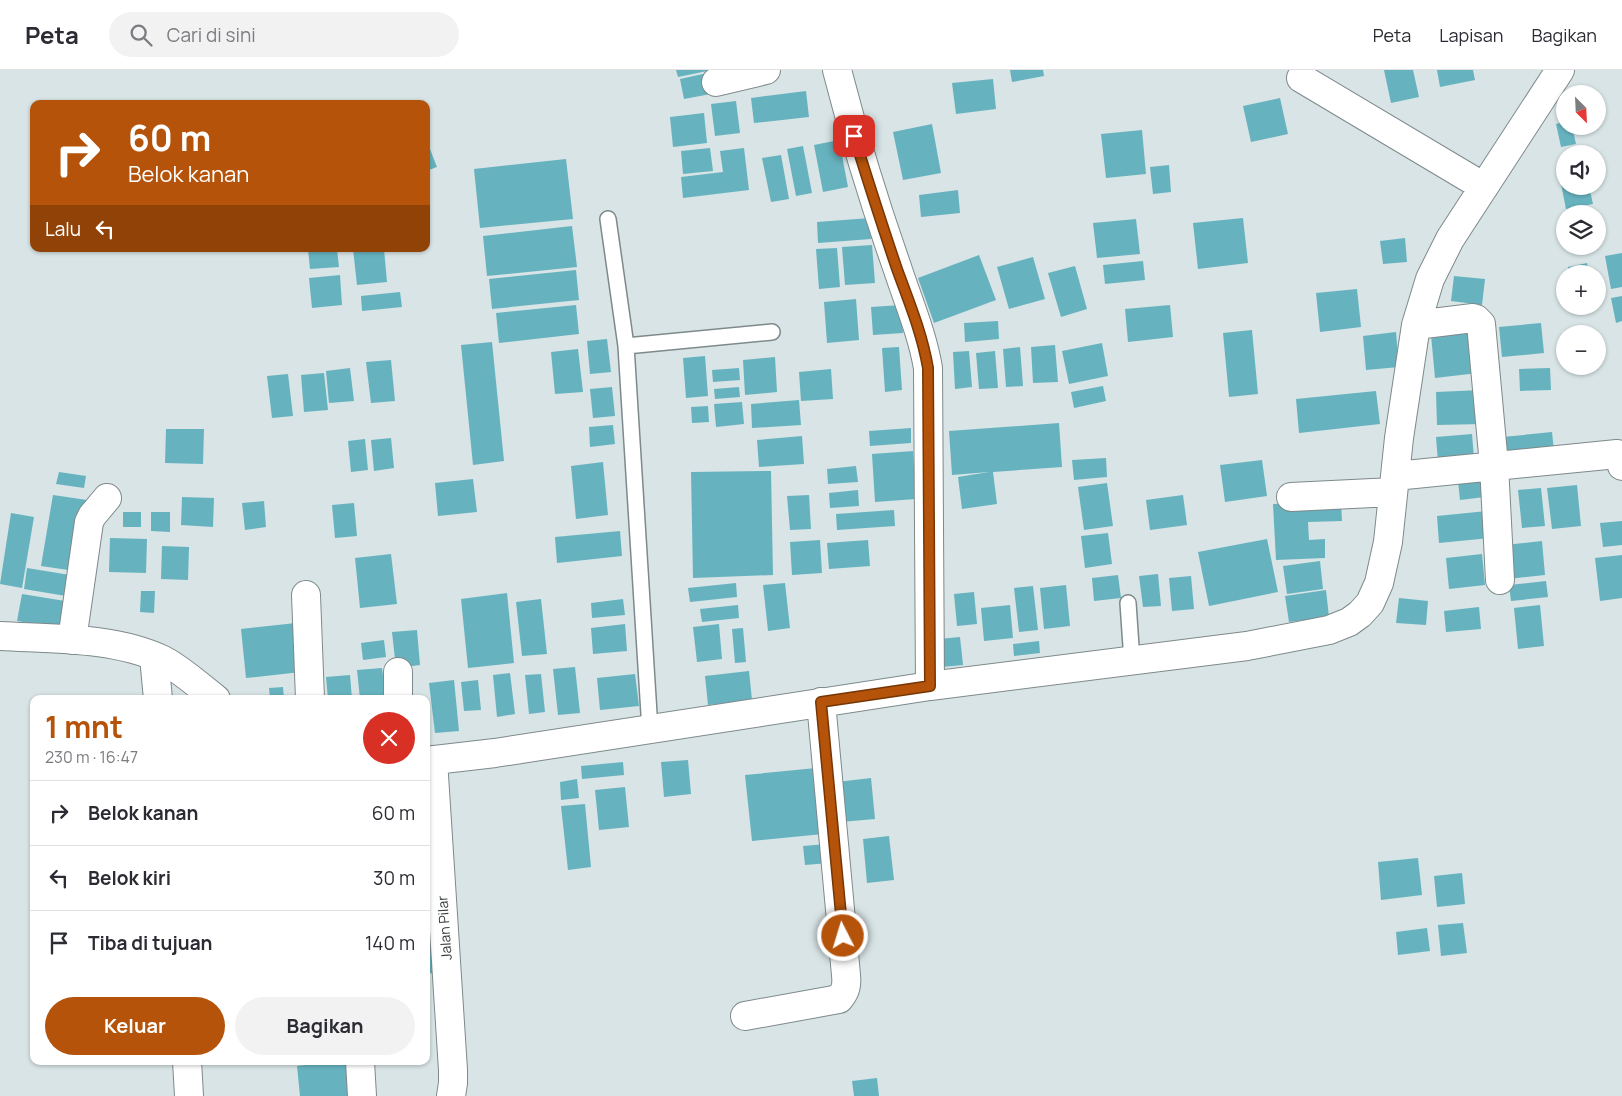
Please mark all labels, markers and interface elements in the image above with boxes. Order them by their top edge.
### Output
search box [109,12,459,57]
text: Peta [25,18,79,51]
icon: search [127,21,155,49]
text: Cari di sini [167,22,256,48]
text: Peta [1373,23,1411,47]
text: Lapisan [1439,23,1503,47]
text: Bagikan [1531,23,1597,47]
north arrow [1556,85,1606,135]
map controls [1556,85,1606,375]
text: 60 m [128,114,211,162]
pin [833,115,875,157]
icon: right [45,120,110,185]
icon: arrive [840,122,868,150]
button: sound [1556,145,1606,195]
text: Belok kanan [128,159,249,189]
button: layers [1556,205,1606,255]
icon: left [91,215,119,243]
text: Lalu [45,216,81,242]
button: + [1556,265,1606,315]
button: − [1556,325,1606,375]
text: 1 mnt [45,706,123,747]
button: close [363,712,415,764]
text: 230 m · 16:47 [45,746,138,768]
icon: right [45,799,73,827]
text: Belok kanan [88,800,198,826]
text: 60 m [372,800,415,826]
icon: left [45,864,73,892]
text: Belok kiri [88,865,171,891]
text: 30 m [373,865,415,891]
street label: Jalan Pilar [432,895,456,961]
position arrow [816,909,868,961]
icon: arrive [45,929,73,957]
text: Tiba di tujuan [88,930,212,956]
text: 140 m [365,930,415,956]
button: Keluar [45,997,225,1055]
button: Bagikan [235,997,415,1055]

